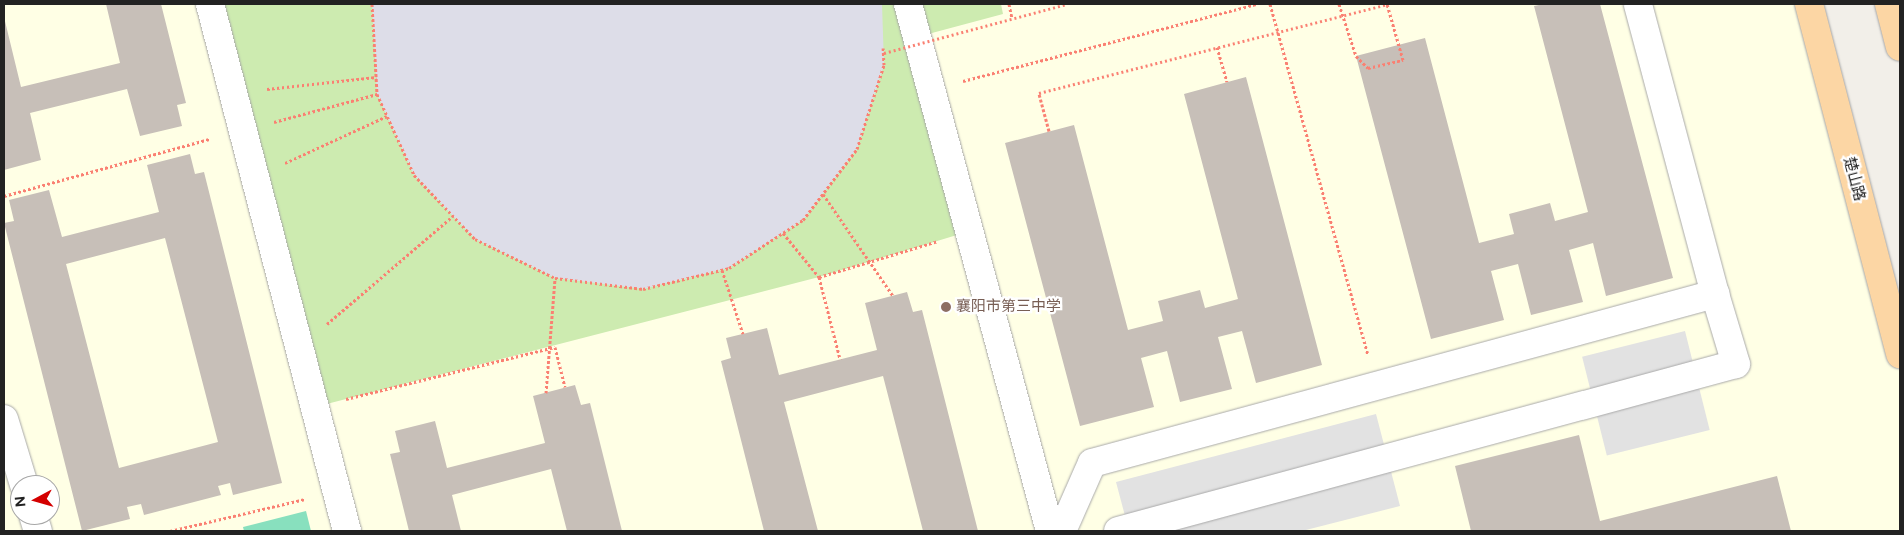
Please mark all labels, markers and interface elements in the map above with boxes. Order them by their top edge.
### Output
street label: 楚山路 [1839,155,1869,203]
place label: 襄阳市第三中学 [956,298,1061,316]
marker: 襄阳市第三中学 [940,301,952,313]
north arrow [10,475,60,525]
text: N [12,495,30,508]

